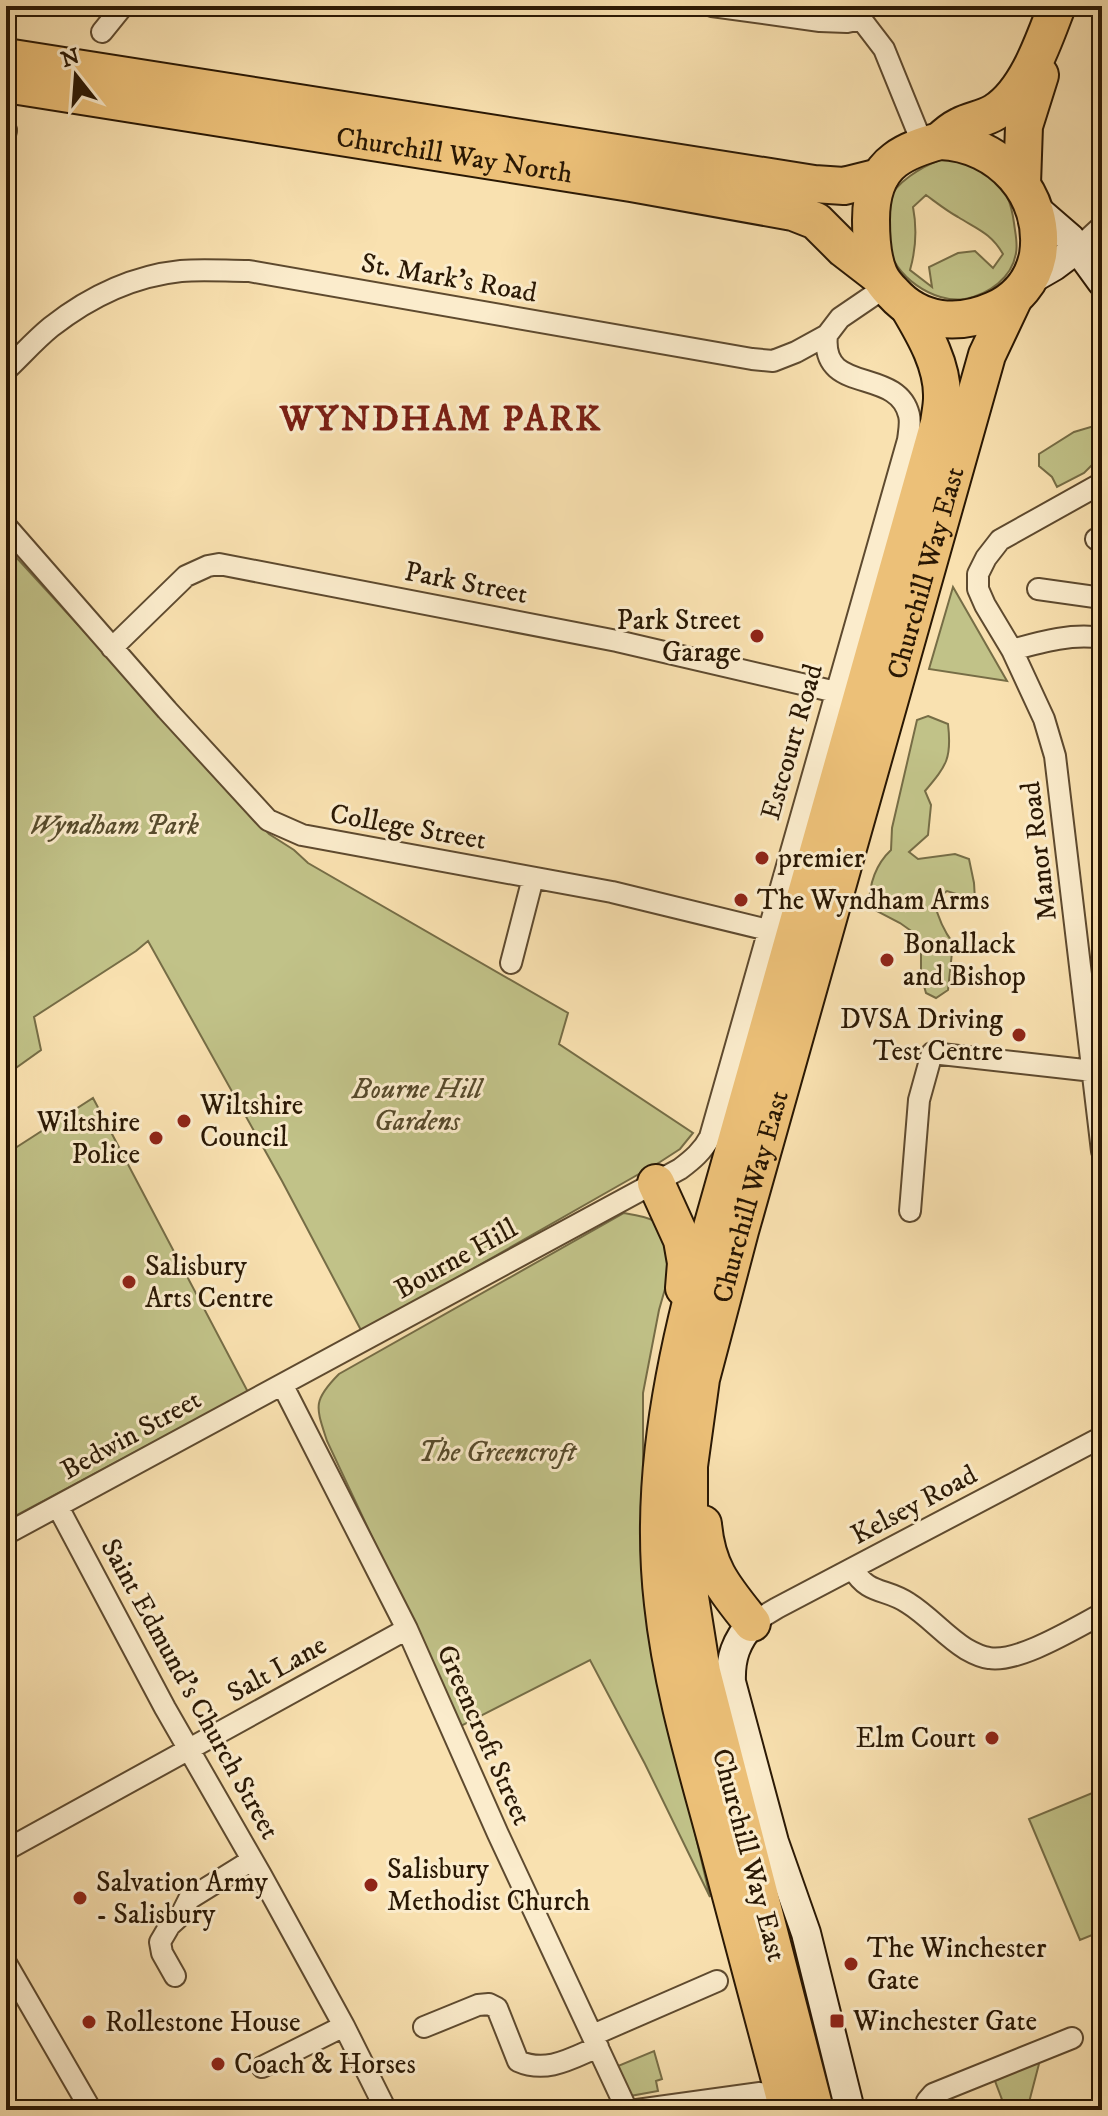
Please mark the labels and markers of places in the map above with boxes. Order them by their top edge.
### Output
place label: Park Street Garage [616,603,741,670]
marker: Park Street Garage [748,627,766,645]
place label: premier [777,841,865,876]
marker: premier [753,849,771,867]
place label: The Wyndham Arms [757,883,989,918]
marker: The Wyndham Arms [732,891,750,909]
place label: Bonallack and Bishop [903,927,1026,994]
marker: Bonallack and Bishop [878,951,896,969]
place label: DVSA Driving Test Centre [840,1002,1003,1069]
marker: DVSA Driving Test Centre [1010,1026,1028,1044]
place label: Wiltshire Council [199,1088,303,1155]
place label: Wiltshire Police [36,1105,140,1172]
marker: Wiltshire Council [175,1112,193,1130]
marker: Wiltshire Police [147,1129,165,1147]
place label: Salisbury Arts Centre [145,1249,273,1316]
marker: Salisbury Arts Centre [120,1273,138,1291]
place label: Elm Court [856,1721,976,1756]
marker: Elm Court [983,1729,1001,1747]
place label: Salisbury Methodist Church [387,1852,591,1919]
place label: Salvation Army - Salisbury [96,1865,269,1932]
marker: Salisbury Methodist Church [362,1876,380,1894]
marker: Salvation Army - Salisbury [71,1889,89,1907]
place label: The Winchester Gate [867,1931,1047,1998]
marker: The Winchester Gate [842,1955,860,1973]
place label: Winchester Gate [852,2004,1037,2039]
place label: Rollestone House [105,2005,301,2040]
marker: Winchester Gate [828,2012,846,2030]
marker: Rollestone House [80,2013,98,2031]
place label: Coach & Horses [234,2047,416,2082]
marker: Coach & Horses [209,2055,227,2073]

